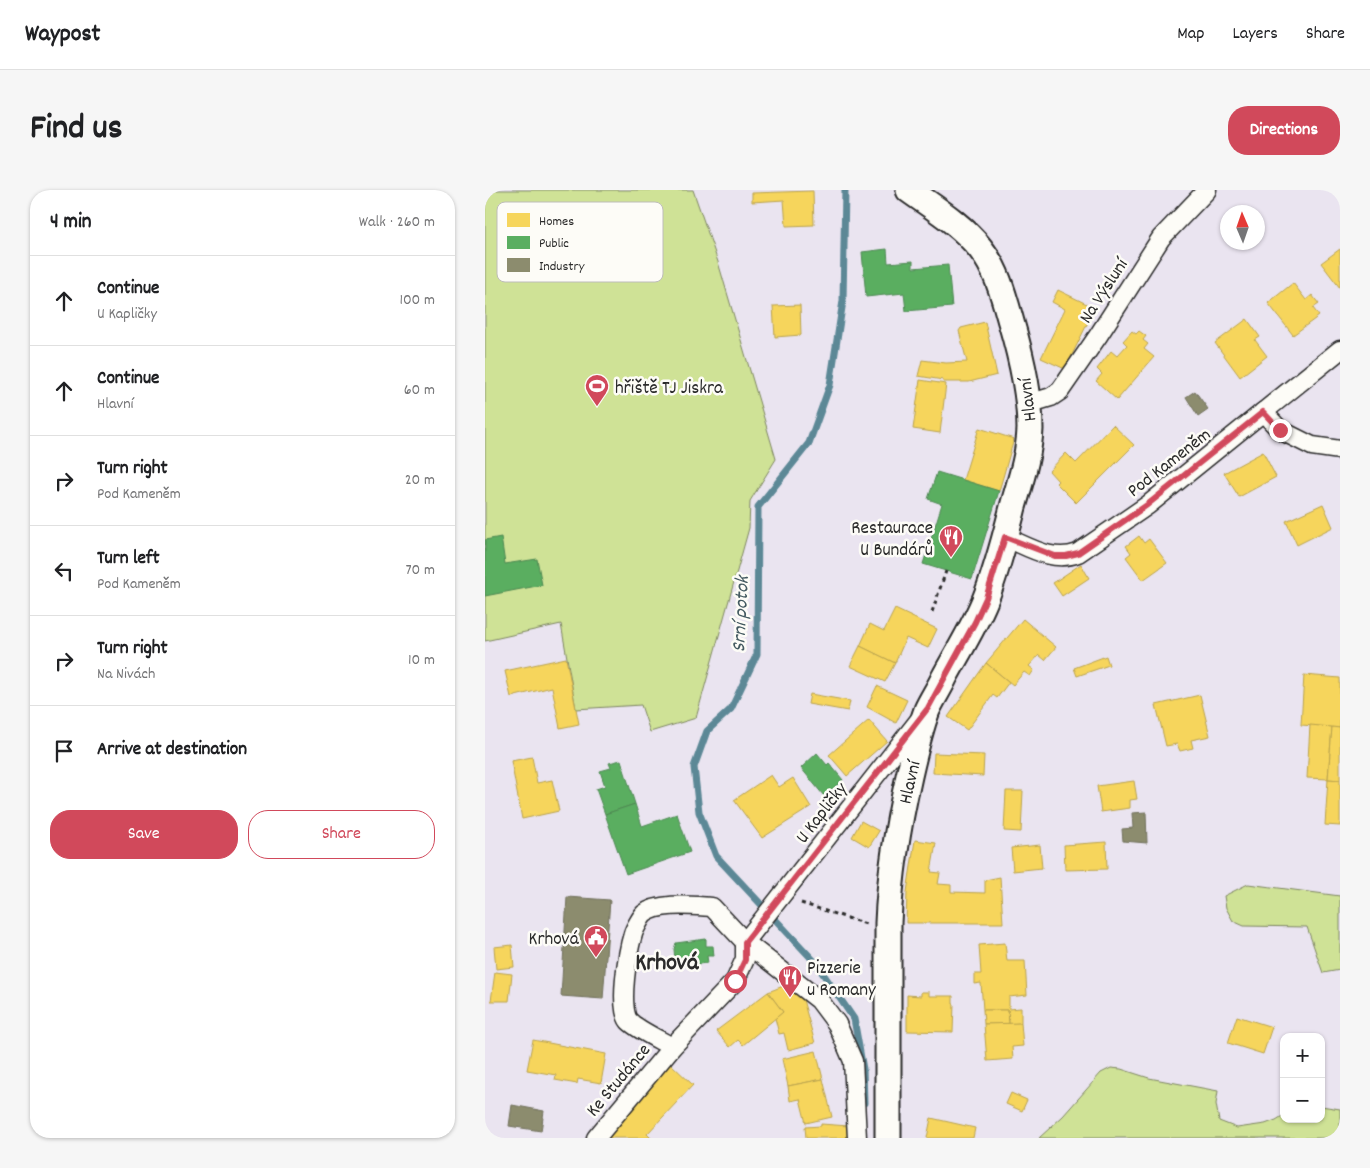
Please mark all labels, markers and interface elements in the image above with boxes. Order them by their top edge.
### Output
text: Waypost [25,18,100,52]
text: Map [1177,22,1204,47]
text: Layers [1232,22,1278,47]
text: Share [1306,22,1345,47]
text: Find us [30,105,122,155]
button: Directions [1228,106,1340,155]
legend [497,202,663,282]
north arrow [1220,205,1265,250]
text: 4 min [50,208,92,238]
text: Walk · 260 m [359,211,435,234]
text: Homes [539,212,574,232]
text: Public [539,234,569,254]
street label: Na Výsluní [1074,253,1137,330]
text: Industry [539,257,585,277]
text: Continue [97,276,159,303]
icon: ahead [50,287,78,315]
text: 100 m [399,289,435,312]
text: U Kapličky [97,303,157,326]
text: Continue [97,366,159,393]
sports icon: hřiště TJ Jiskra [584,373,610,407]
street label: Hlavní [1013,375,1046,423]
place label: hřiště TJ Jiskra [615,376,724,403]
icon: ahead [50,377,78,405]
text: 60 m [404,379,435,402]
text: Hlavní [97,393,134,416]
route end [1269,419,1292,442]
street label: Pod Kameněm [1123,423,1218,505]
text: Turn right [97,456,168,483]
icon: right [50,467,78,495]
text: 20 m [405,469,435,492]
text: Pod Kameněm [97,483,181,506]
place label: Restaurace U Bundárů [851,516,933,565]
restaurant icon: Restaurace U Bundárů [938,524,964,558]
text: Turn left [97,546,160,573]
icon: left [50,557,78,585]
text: 70 m [405,559,435,582]
text: Pod Kameněm [97,573,181,596]
water label: Srní potok [726,574,758,653]
text: Turn right [97,636,168,663]
icon: right [50,647,78,675]
text: 10 m [408,649,435,672]
text: Na Nivách [97,663,155,686]
icon: arrive [50,737,78,765]
text: Arrive at destination [97,737,247,764]
street label: Hlavní [893,757,930,807]
street label: U Kapličky [790,778,855,850]
button: Save [50,810,238,859]
button: Share [248,810,435,859]
public building icon: Krhová [583,924,609,958]
place label: Krhová [529,927,580,954]
district label: Krhová [635,947,700,981]
place label: Pizzerie u Romany [807,956,876,1005]
restaurant icon: Pizzerie u Romany [777,964,803,998]
route start [724,970,747,993]
map controls [1280,1033,1325,1123]
button: + [1280,1033,1325,1078]
street label: Ke Studánce [581,1039,658,1124]
button: − [1280,1078,1325,1123]

